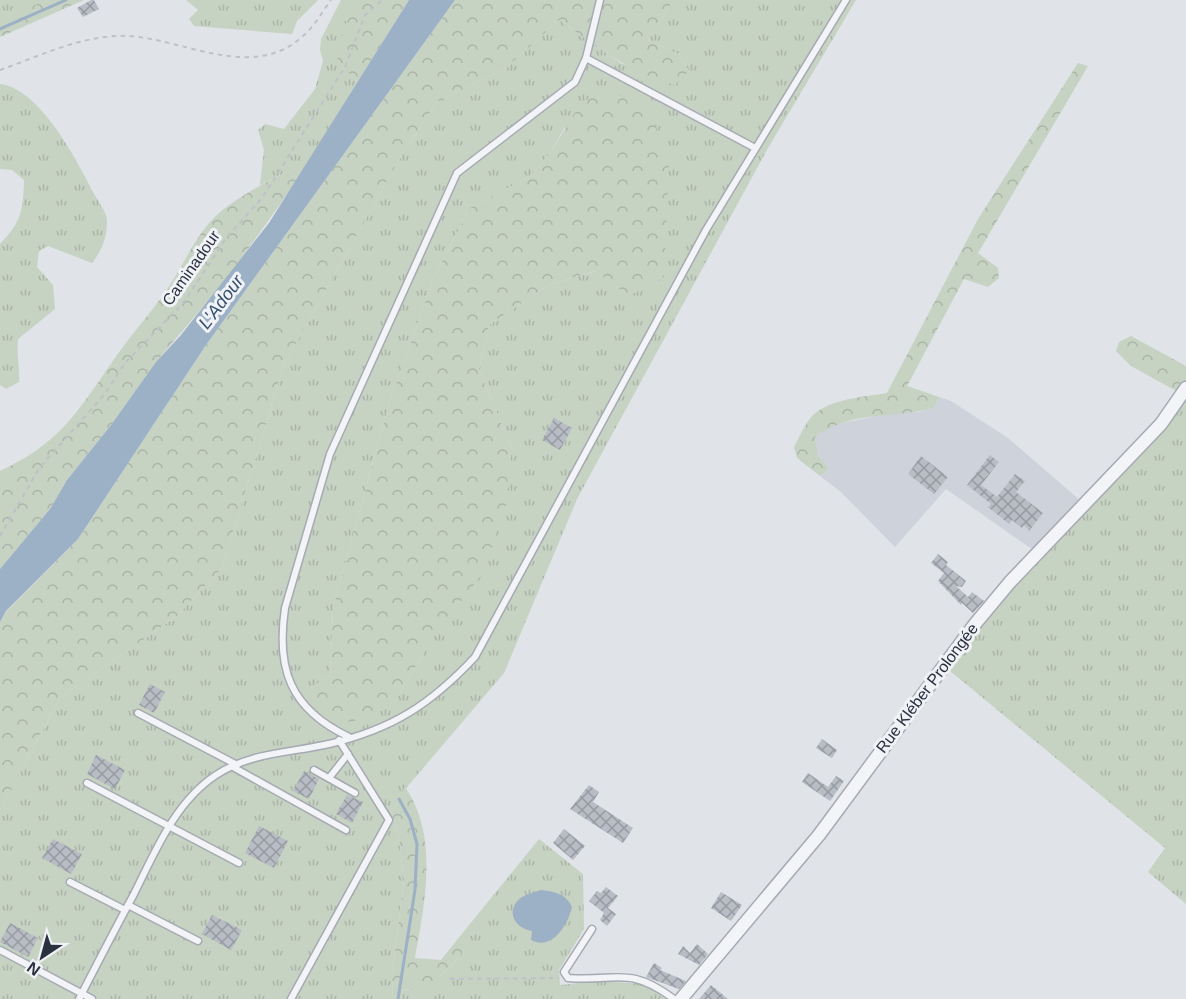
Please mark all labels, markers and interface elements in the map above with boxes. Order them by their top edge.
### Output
street label: Caminadour [159,227,223,309]
water label: L'Adour [195,271,248,333]
street label: Rue Kléber Prolongée [873,620,981,756]
north arrow [12,927,72,987]
text: N [24,958,43,979]

